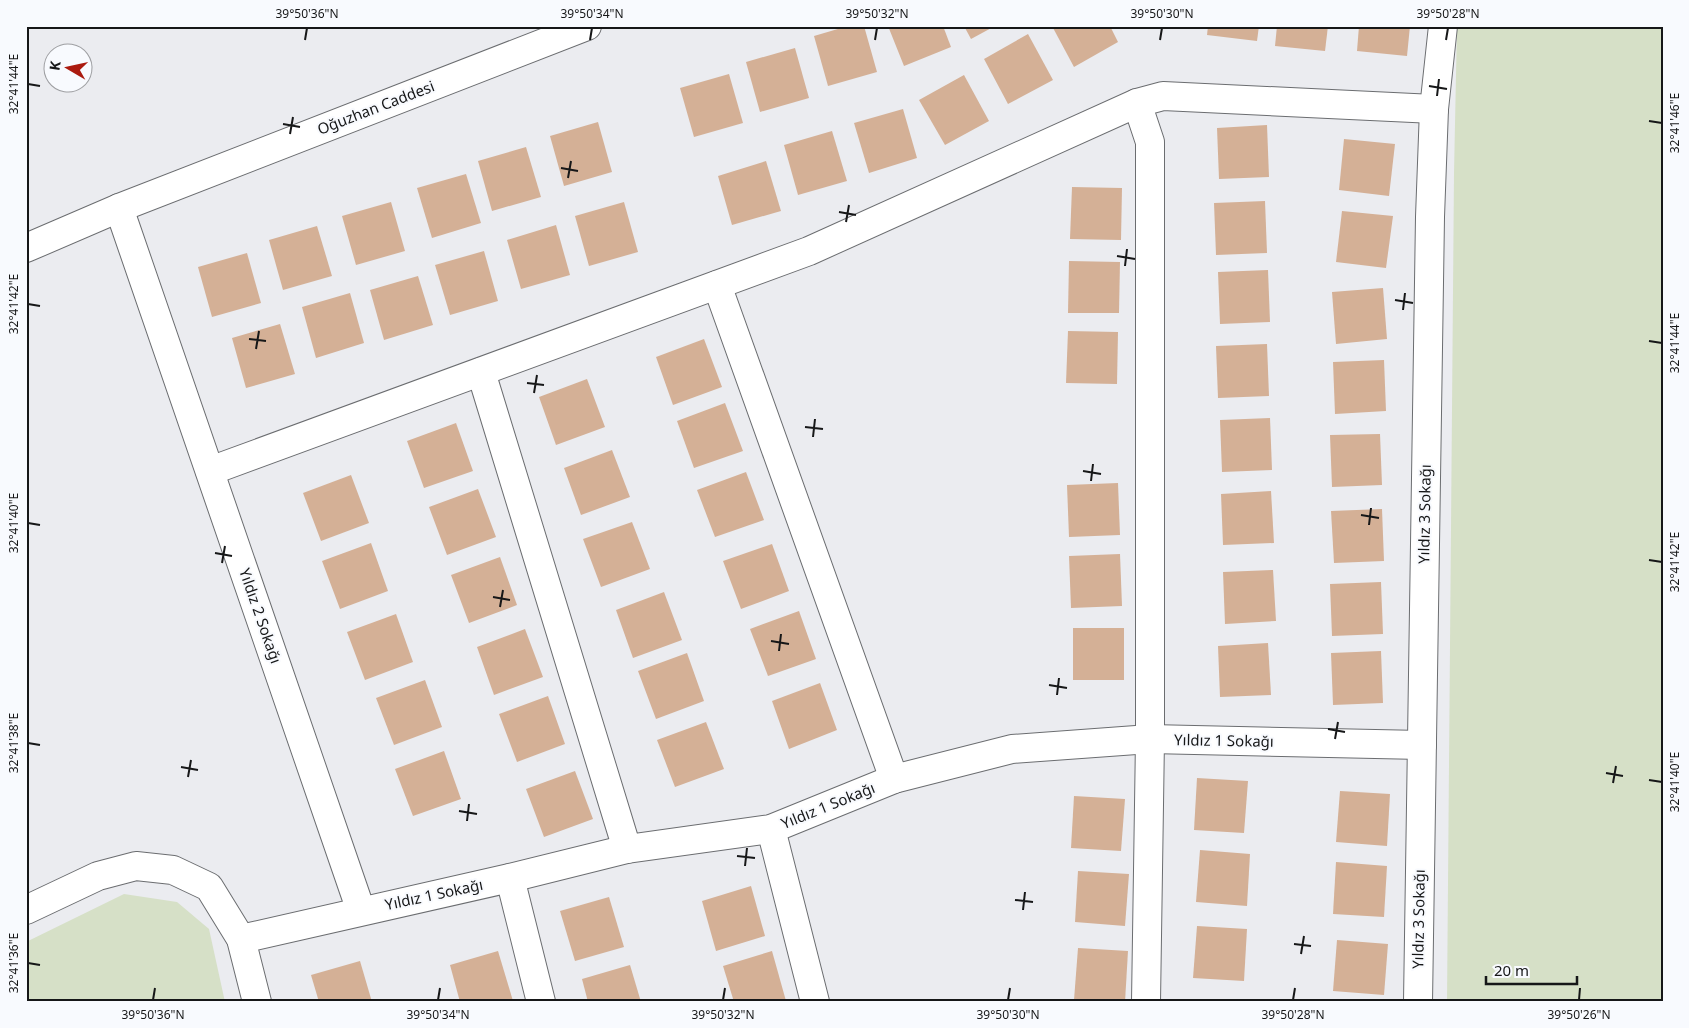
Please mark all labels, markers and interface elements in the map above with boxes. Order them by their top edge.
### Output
text: 39°50'36"N [275,5,339,22]
text: 39°50'34"N [560,5,624,22]
text: 39°50'32"N [845,5,909,22]
text: 39°50'30"N [1130,5,1194,22]
text: 39°50'28"N [1416,5,1480,22]
north arrow [42,42,92,92]
text: 32°41'44"E [5,54,22,114]
text: K [45,59,65,72]
street label: Oğuzhan Caddesi [314,76,437,139]
text: 32°41'46"E [1666,93,1683,153]
text: 32°41'42"E [5,274,22,334]
text: 32°41'44"E [1666,313,1683,373]
street label: Yıldız 3 Sokağı [1413,464,1435,564]
text: 32°41'40"E [5,493,22,553]
text: 32°41'42"E [1666,532,1683,592]
street label: Yıldız 2 Sokağı [235,565,287,666]
text: 32°41'38"E [5,713,22,773]
street label: Yıldız 1 Sokağı [1174,729,1274,751]
text: 32°41'40"E [1666,752,1683,812]
street label: Yıldız 1 Sokağı [778,777,878,833]
street label: Yıldız 3 Sokağı [1407,869,1429,969]
street label: Yıldız 1 Sokağı [383,874,485,914]
text: 32°41'36"E [5,933,22,993]
scale bar [1486,953,1578,985]
text: 20 m [1494,960,1529,980]
text: 39°50'36"N [121,1006,185,1023]
text: 39°50'34"N [406,1006,470,1023]
text: 39°50'32"N [691,1006,755,1023]
text: 39°50'30"N [976,1006,1040,1023]
text: 39°50'28"N [1261,1006,1325,1023]
text: 39°50'26"N [1547,1006,1611,1023]

